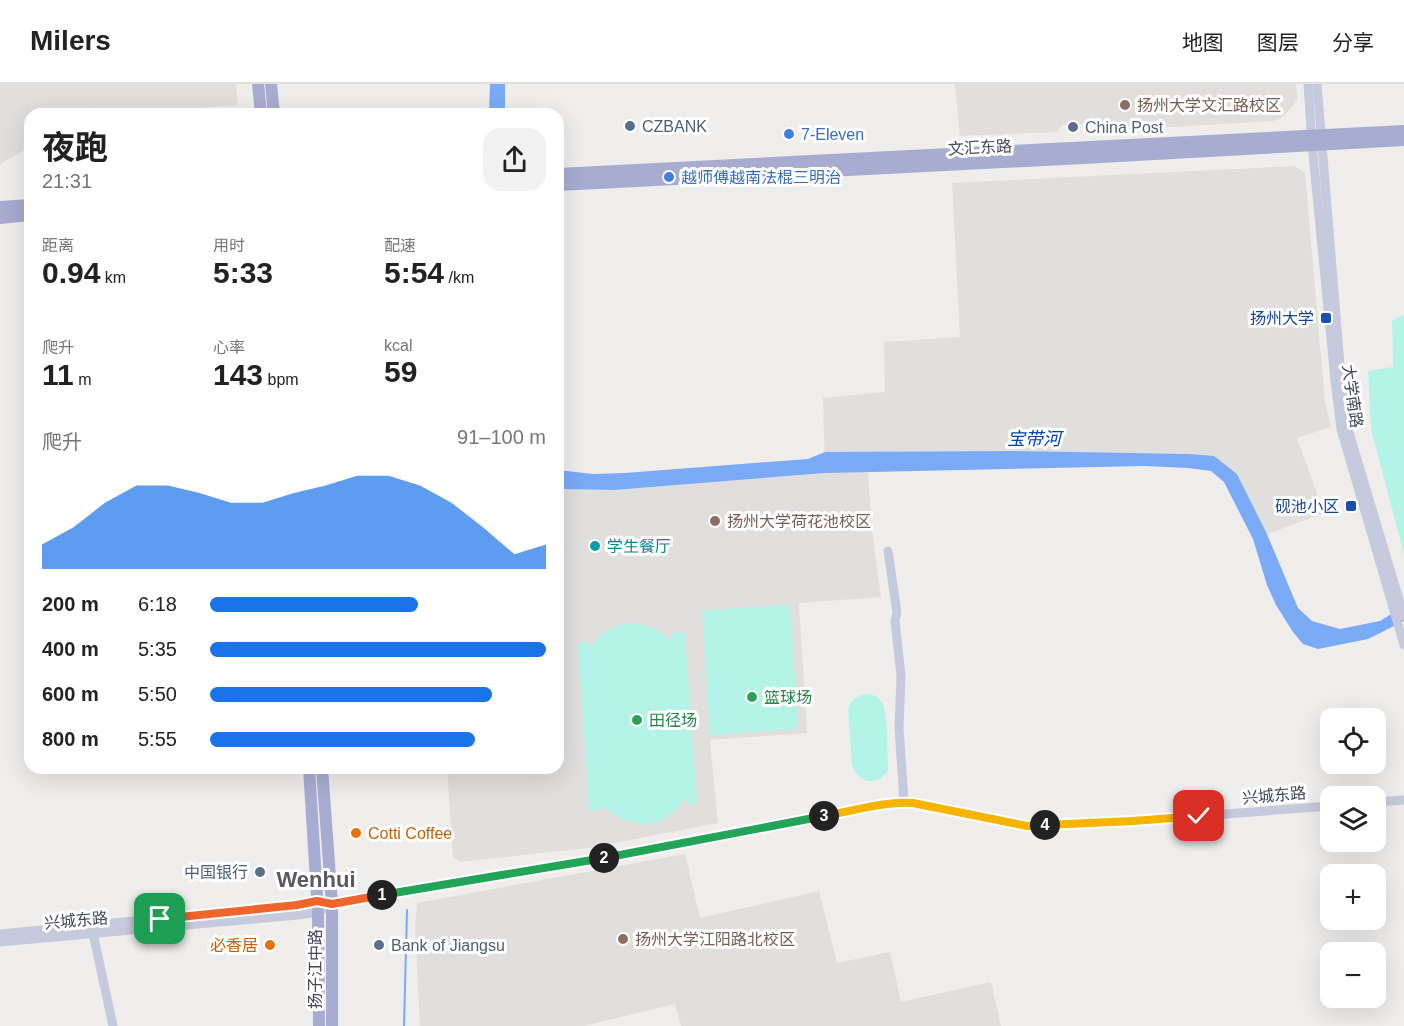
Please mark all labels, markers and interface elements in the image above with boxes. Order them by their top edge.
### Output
text: Milers [30,25,111,56]
text: 地图 [1182,31,1224,54]
text: 图层 [1257,31,1299,54]
text: 分享 [1332,31,1374,54]
place label: 扬州大学文汇路校区 [1137,97,1281,114]
marker: 扬州大学文汇路校区 [1118,98,1132,112]
place label: CZBANK [642,118,707,135]
marker: CZBANK [623,119,637,133]
place label: China Post [1085,119,1164,136]
marker: China Post [1066,120,1080,134]
place label: 7-Eleven [801,126,864,143]
marker: 7-Eleven [782,127,796,141]
button: share [483,128,546,191]
text: 夜跑 [42,129,108,166]
street label: 文汇东路 [948,137,1012,158]
place label: 越师傅越南法棍三明治 [681,169,841,186]
text: 21:31 [42,170,92,192]
marker: 越师傅越南法棍三明治 [662,170,676,184]
text: 距离 [42,237,74,254]
text: 用时 [213,237,245,254]
text: 配速 [384,237,416,254]
text: 0.94 [42,256,100,289]
text: 5:33 [213,256,273,289]
text: 5:54 [384,256,444,289]
text: km [100,269,126,286]
text: /km [444,269,474,286]
place label: 扬州大学 [1250,310,1314,327]
marker: 扬州大学 [1319,311,1333,325]
text: kcal [384,337,412,354]
text: 爬升 [42,339,74,356]
text: 心率 [213,339,245,356]
text: 59 [384,355,417,388]
text: 11 [42,358,74,391]
text: 143 [213,358,263,391]
street label: 大学南路 [1340,363,1365,429]
text: m [74,371,92,388]
text: bpm [263,371,299,388]
text: 91–100 m [457,426,546,448]
water label: 宝带河 [1007,429,1064,449]
text: 爬升 [42,431,82,453]
place label: 砚池小区 [1275,498,1339,515]
marker: 砚池小区 [1344,499,1358,513]
place label: 扬州大学荷花池校区 [727,513,871,530]
marker: 扬州大学荷花池校区 [708,514,722,528]
place label: 学生餐厅 [607,538,671,555]
marker: 学生餐厅 [588,539,602,553]
text: 200 m [42,593,99,615]
text: 6:18 [138,593,177,615]
text: 400 m [42,638,99,660]
text: 5:35 [138,638,177,660]
text: 600 m [42,683,99,705]
text: 5:50 [138,683,177,705]
place label: 篮球场 [764,689,812,706]
marker: 篮球场 [745,690,759,704]
map controls [1320,708,1386,1008]
button: locate [1320,708,1386,774]
place label: 田径场 [649,712,697,729]
marker: 田径场 [630,713,644,727]
text: 800 m [42,728,99,750]
text: 5:55 [138,728,177,750]
street label: 兴城东路 [1241,784,1307,807]
button: layers [1320,786,1386,852]
pin [1173,790,1224,841]
icon: check [1182,799,1215,832]
pin: 3 [809,801,839,831]
text: 3 [820,807,828,824]
pin: 4 [1030,810,1060,840]
text: 4 [1041,816,1049,833]
place label: Cotti Coffee [368,825,452,842]
marker: Cotti Coffee [349,826,363,840]
pin: 2 [589,843,619,873]
text: 2 [600,849,608,866]
place label: 中国银行 [184,864,248,881]
button: + [1320,864,1386,930]
marker: 中国银行 [253,865,267,879]
district label: Wenhui [276,867,356,892]
pin: 1 [367,880,397,910]
text: 1 [378,886,386,903]
pin [134,893,185,944]
icon: arrive [143,902,176,935]
street label: 兴城东路 [43,909,109,932]
street label: 扬子江中路 [307,929,324,1009]
place label: 扬州大学江阳路北校区 [635,931,795,948]
marker: 扬州大学江阳路北校区 [616,932,630,946]
place label: 必香居 [210,937,258,954]
place label: Bank of Jiangsu [391,937,505,954]
marker: 必香居 [263,938,277,952]
marker: Bank of Jiangsu [372,938,386,952]
button: − [1320,942,1386,1008]

